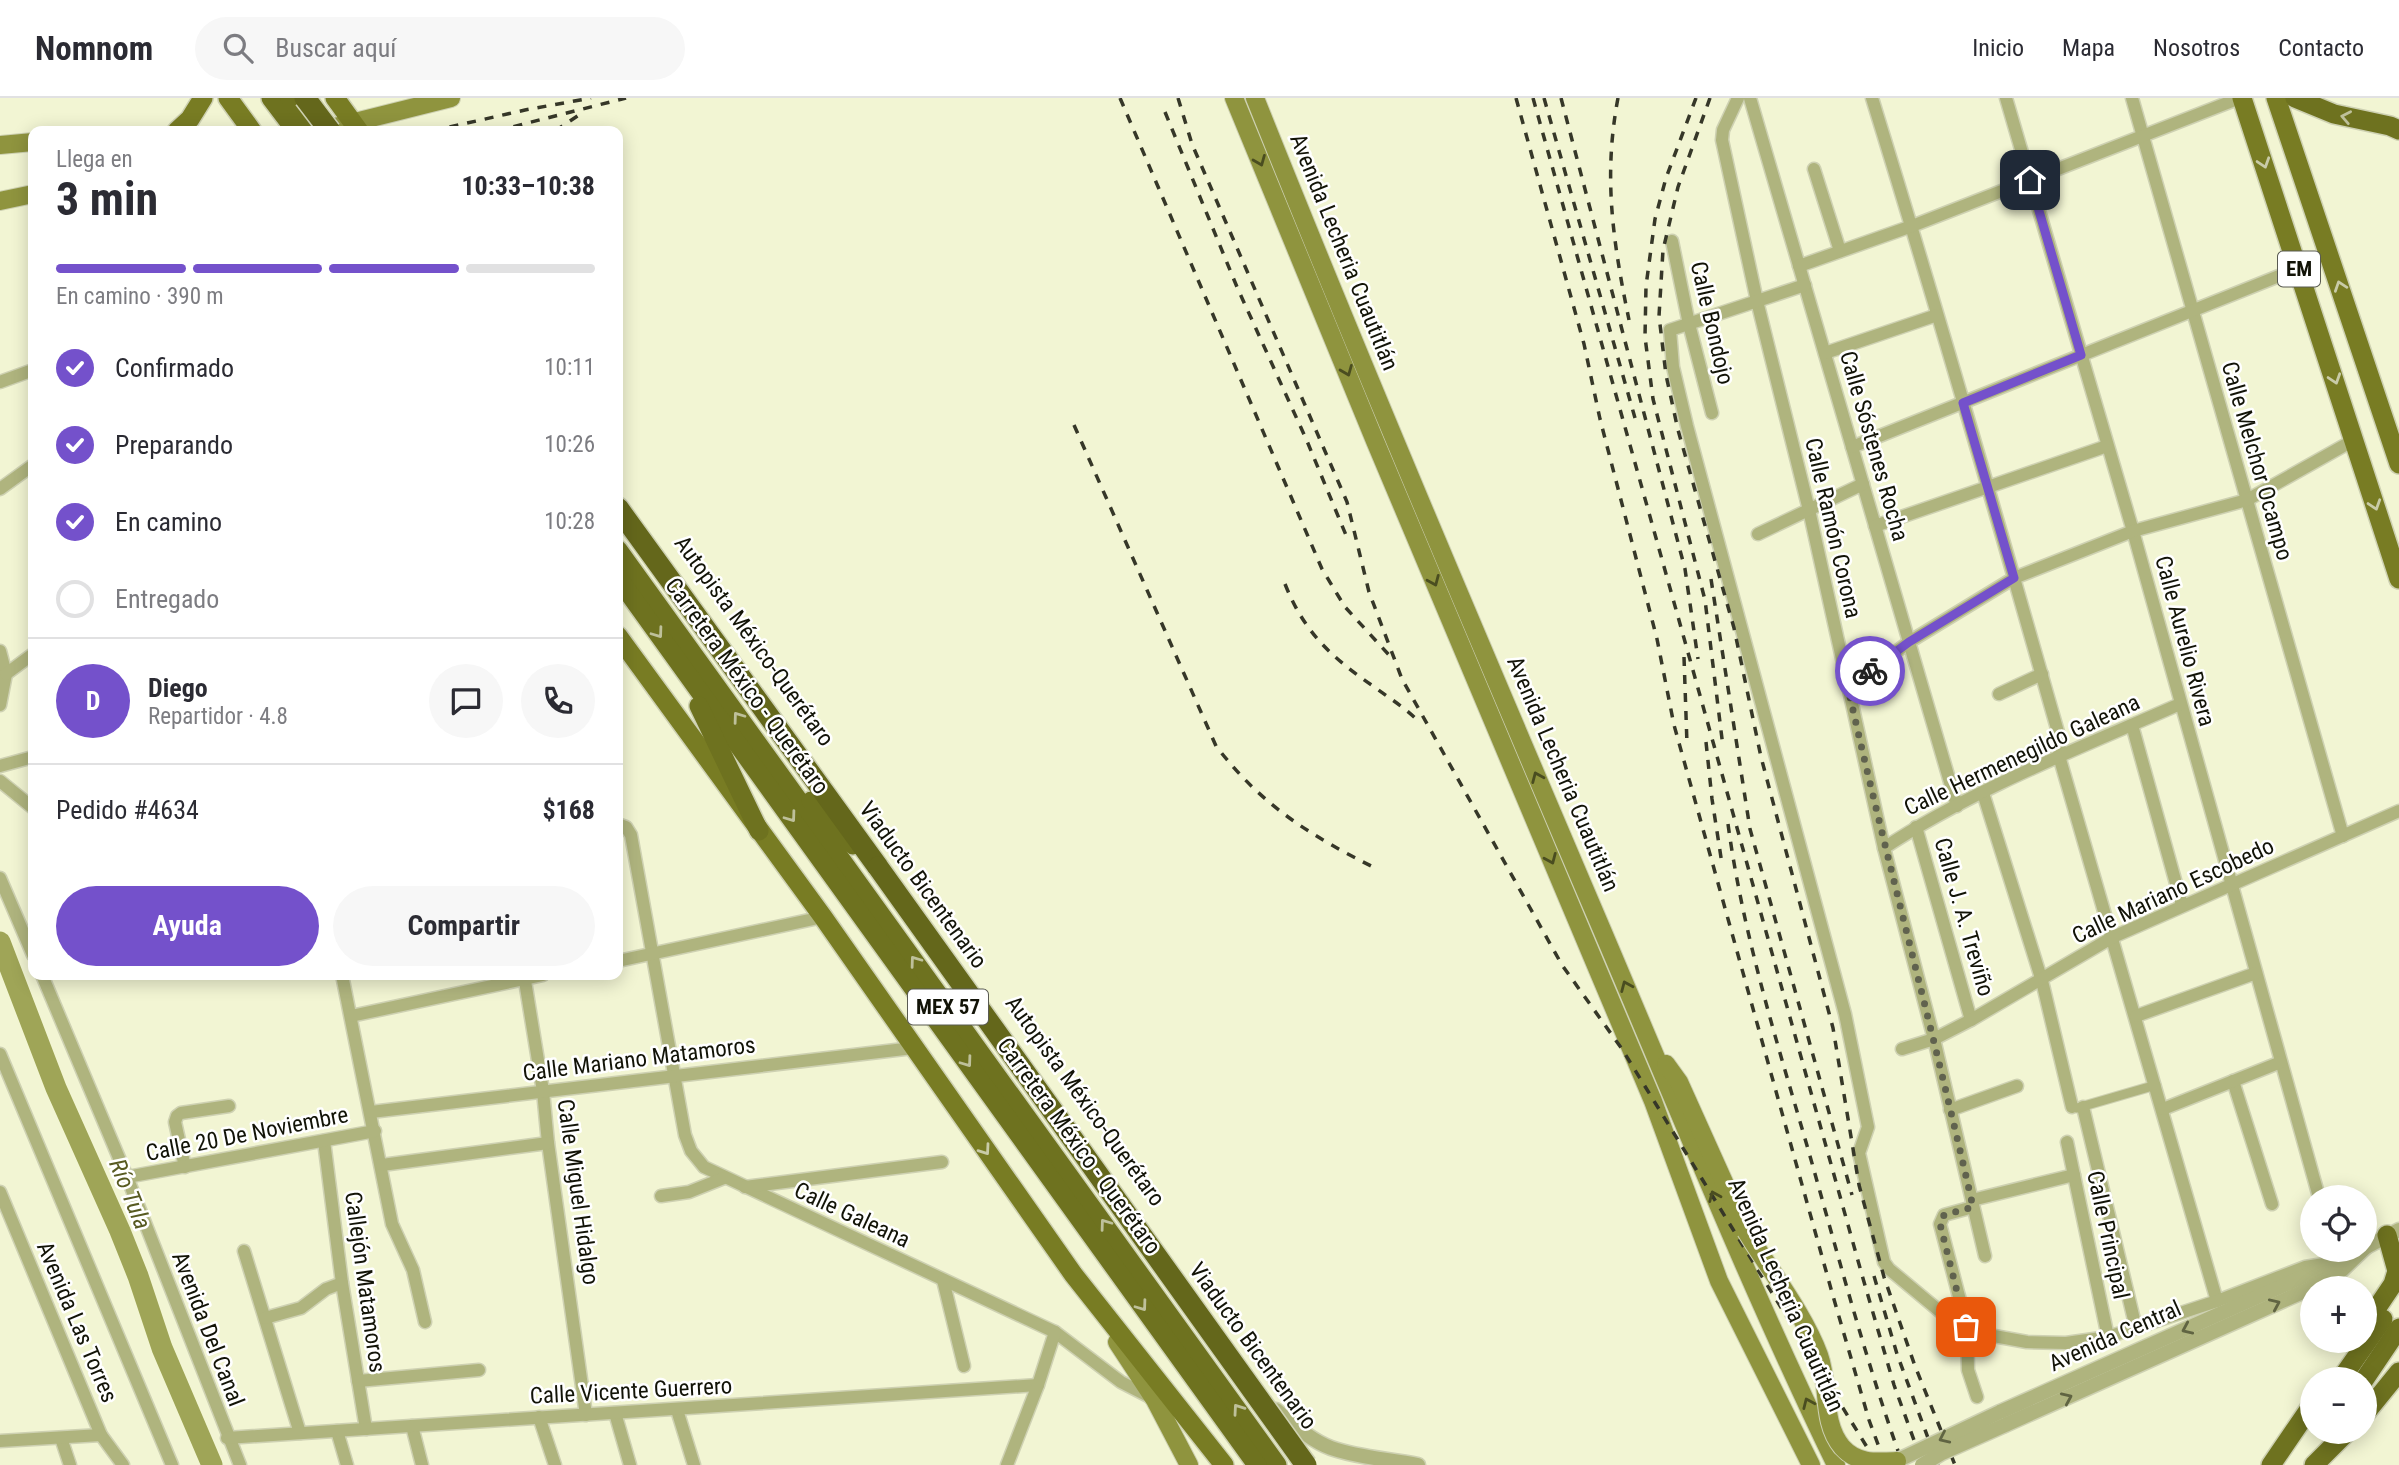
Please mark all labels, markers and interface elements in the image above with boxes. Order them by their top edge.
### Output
search box [195,17,685,80]
text: Nomnom [35,29,153,68]
icon: search [219,29,257,67]
text: Buscar aquí [275,33,396,63]
text: Inicio [1972,34,2024,62]
text: Mapa [2062,34,2115,62]
text: Nosotros [2153,34,2240,62]
text: Contacto [2278,34,2364,62]
one-way arrow [2340,110,2352,125]
street label: Avenida Lecheria Cuautitlán [1284,130,1404,374]
text: Llega en [56,146,133,173]
pin [2000,150,2060,210]
one-way arrow [1252,154,1266,166]
one-way arrow [2256,156,2270,168]
icon: home [2011,161,2049,199]
text: 10:33–10:38 [461,171,595,201]
text: 3 min [56,172,158,226]
road number: EM [2278,252,2320,286]
street label: Calle Bondojo [1685,259,1739,387]
one-way arrow [2334,281,2348,293]
text: En camino · 390 m [56,283,224,310]
street label: Calle Sóstenes Rocha [1834,348,1914,544]
icon: check [56,349,94,387]
text: Confirmado [115,353,234,383]
text: 10:11 [544,354,595,381]
street label: Calle Melchor Ocampo [2216,359,2298,563]
one-way arrow [1338,365,1352,377]
one-way arrow [2326,373,2341,385]
icon: check [56,426,94,464]
text: Preparando [115,430,233,460]
text: 10:26 [544,431,595,458]
street label: Calle Ramón Corona [1799,435,1867,621]
one-way arrow [2367,498,2381,510]
icon: check [56,503,94,541]
text: En camino [115,507,222,537]
text: 10:28 [544,508,595,535]
street label: Autopista México-Querétaro [669,531,839,751]
street label: Calle Aurelio Rivera [2149,553,2221,729]
street label: Carretera México - Querétaro [660,573,834,799]
one-way arrow [1426,575,1440,587]
text: Entregado [115,584,219,614]
one-way arrow [650,625,662,638]
courier [1835,636,1905,706]
street label: Avenida Lecheria Cuautitlán [1501,652,1625,896]
icon: bike [1851,652,1889,690]
button: chat [429,664,503,738]
button: phone [521,664,595,738]
text: Diego [148,673,208,703]
text: D [86,686,100,716]
street label: Calle Hermenegildo Galeana [1900,689,2144,821]
text: Repartidor · 4.8 [148,703,288,730]
one-way arrow [734,712,746,725]
one-way arrow [1531,771,1545,784]
text: Pedido #4634 [56,795,199,825]
text: $168 [542,795,595,825]
street label: Viaducto Bicentenario [853,796,993,974]
one-way arrow [783,809,795,822]
street label: Calle Mariano Escobedo [2068,832,2278,950]
street label: Calle J. A. Treviño [1928,835,2000,999]
one-way arrow [1543,852,1557,864]
button: Ayuda [56,886,319,966]
button: Compartir [333,886,595,966]
one-way arrow [910,956,923,969]
one-way arrow [1620,981,1634,993]
road number: MEX 57 [908,990,988,1024]
street label: Autopista México-Querétaro [1000,991,1170,1211]
street label: Calle Mariano Matamoros [521,1031,757,1087]
street label: Carretera México - Querétaro [992,1033,1166,1259]
one-way arrow [959,1054,971,1067]
street label: Calle Miguel Hidalgo [552,1097,604,1287]
street label: Calle 20 De Noviembre [144,1101,350,1167]
one-way arrow [977,1142,989,1155]
water label: Río Tula [103,1155,157,1233]
street label: Calle Principal [2081,1168,2135,1302]
street label: Avenida Lecheria Cuautitlán [1722,1174,1850,1416]
street label: Calle Galeana [790,1176,914,1254]
map controls [2300,1185,2377,1444]
button: locate [2300,1185,2377,1262]
street label: Callejón Matamoros [339,1190,391,1374]
one-way arrow [1708,1191,1722,1203]
one-way arrow [1101,1220,1113,1232]
street label: Avenida Las Torres [31,1238,123,1406]
street label: Avenida Del Canal [166,1248,250,1410]
street label: Viaducto Bicentenario [1183,1257,1323,1435]
button: + [2300,1276,2377,1353]
street label: Avenida Central [2045,1295,2185,1377]
pin [1936,1297,1996,1357]
one-way arrow [2268,1298,2280,1312]
one-way arrow [1134,1299,1146,1311]
icon: bag [1947,1308,1985,1346]
one-way arrow [2182,1320,2194,1334]
button: − [2300,1367,2377,1444]
street label: Calle Vicente Guerrero [529,1372,733,1410]
one-way arrow [2060,1392,2072,1406]
one-way arrow [1802,1398,1816,1410]
one-way arrow [1234,1404,1246,1417]
one-way arrow [1939,1429,1951,1443]

